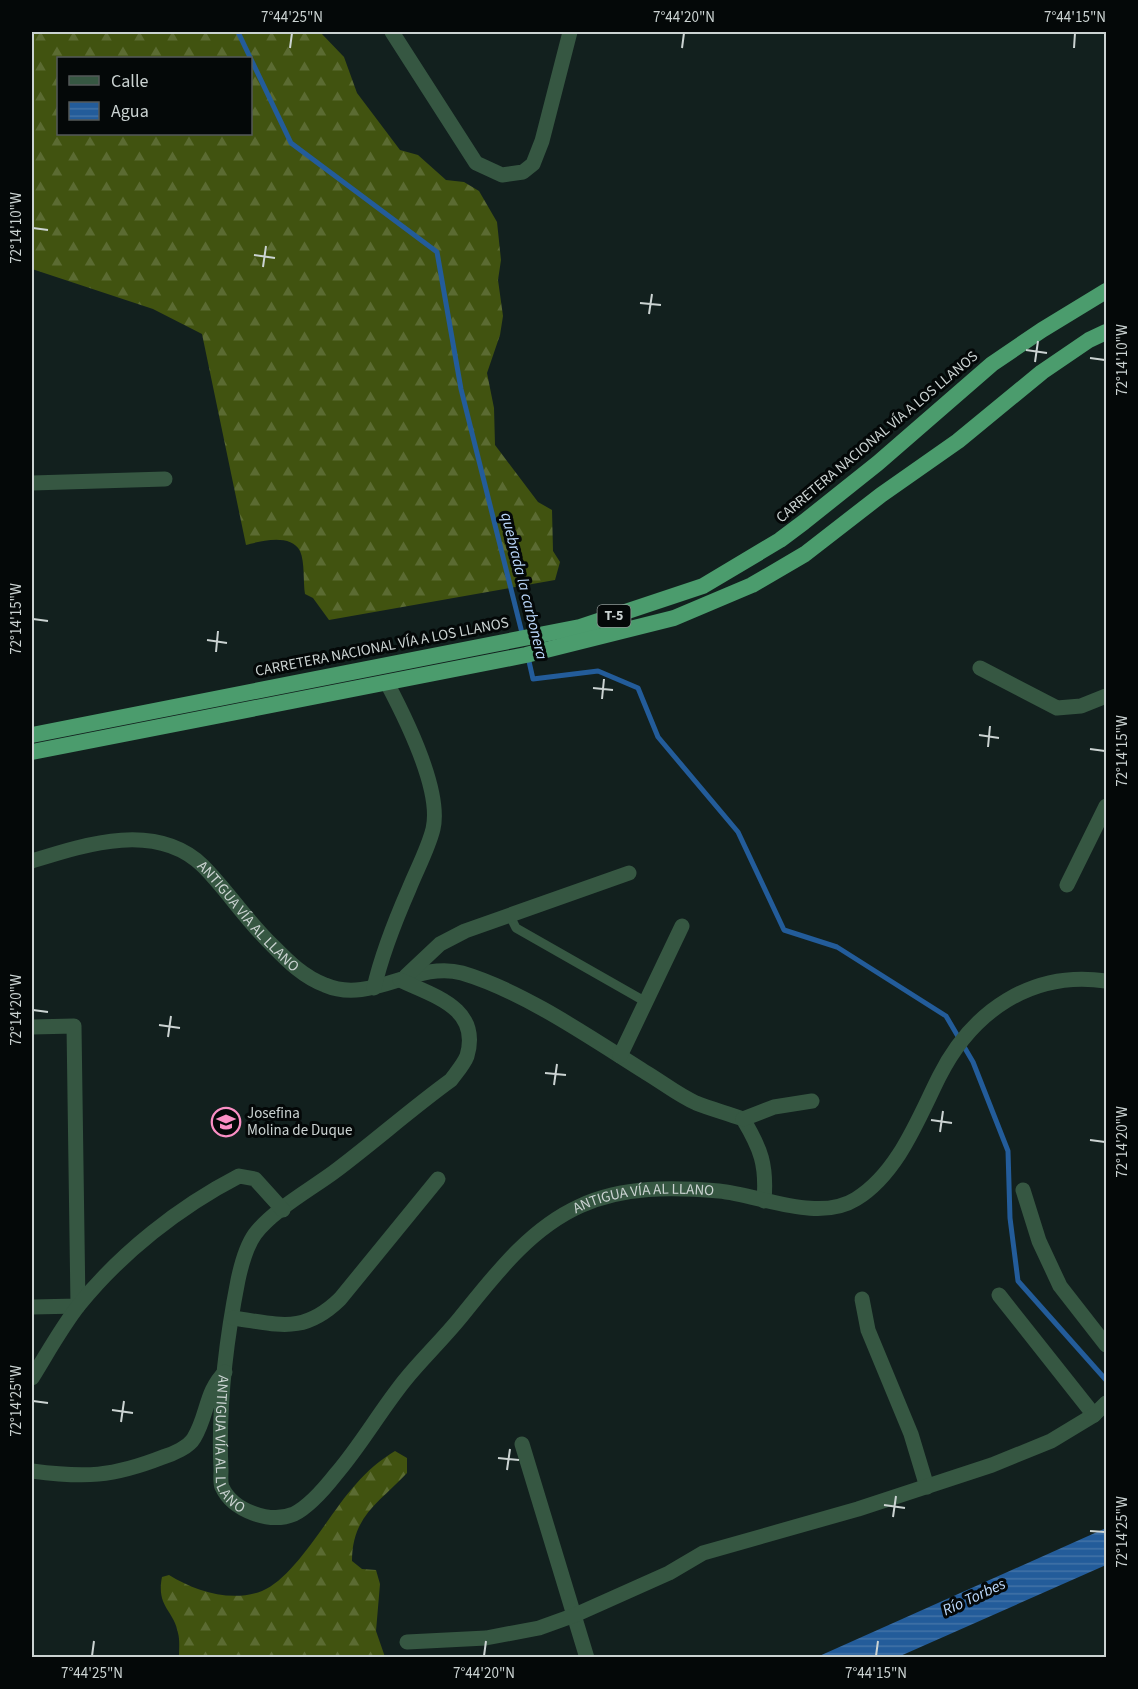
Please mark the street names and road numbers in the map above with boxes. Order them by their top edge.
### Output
street label: CARRETERA NACIONAL VÍA A LOS LLANOS [771,346,983,528]
road number: T-5 [598,605,630,627]
street label: CARRETERA NACIONAL VÍA A LOS LLANOS [253,612,511,682]
street label: ANTIGUA VÍA AL LLANO [193,856,304,977]
street label: ANTIGUA VÍA AL LLANO [569,1178,715,1219]
street label: ANTIGUA VÍA AL LLANO [210,1374,250,1518]

